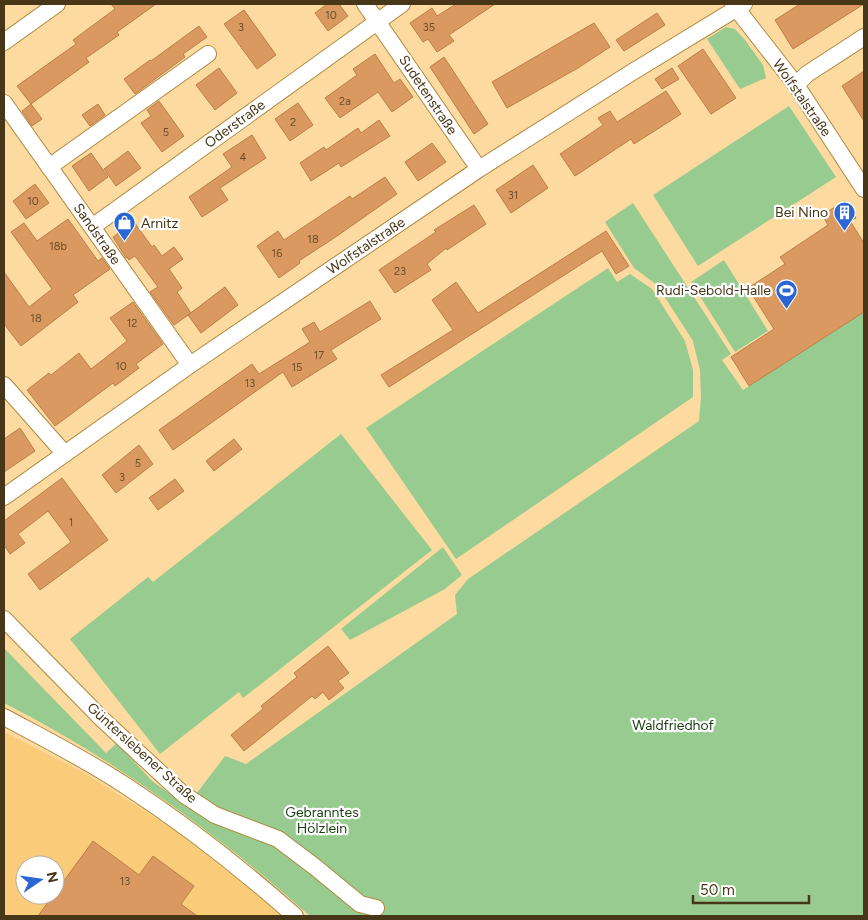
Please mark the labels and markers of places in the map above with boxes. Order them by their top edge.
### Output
building icon: Bei Nino [832,200,856,231]
place label: Bei Nino [775,204,828,221]
shop icon: Arnitz [113,211,137,242]
place label: Arnitz [141,215,179,232]
sports icon: Rudi-Sebold-Halle [775,278,799,309]
place label: Rudi-Sebold-Halle [656,282,771,299]

